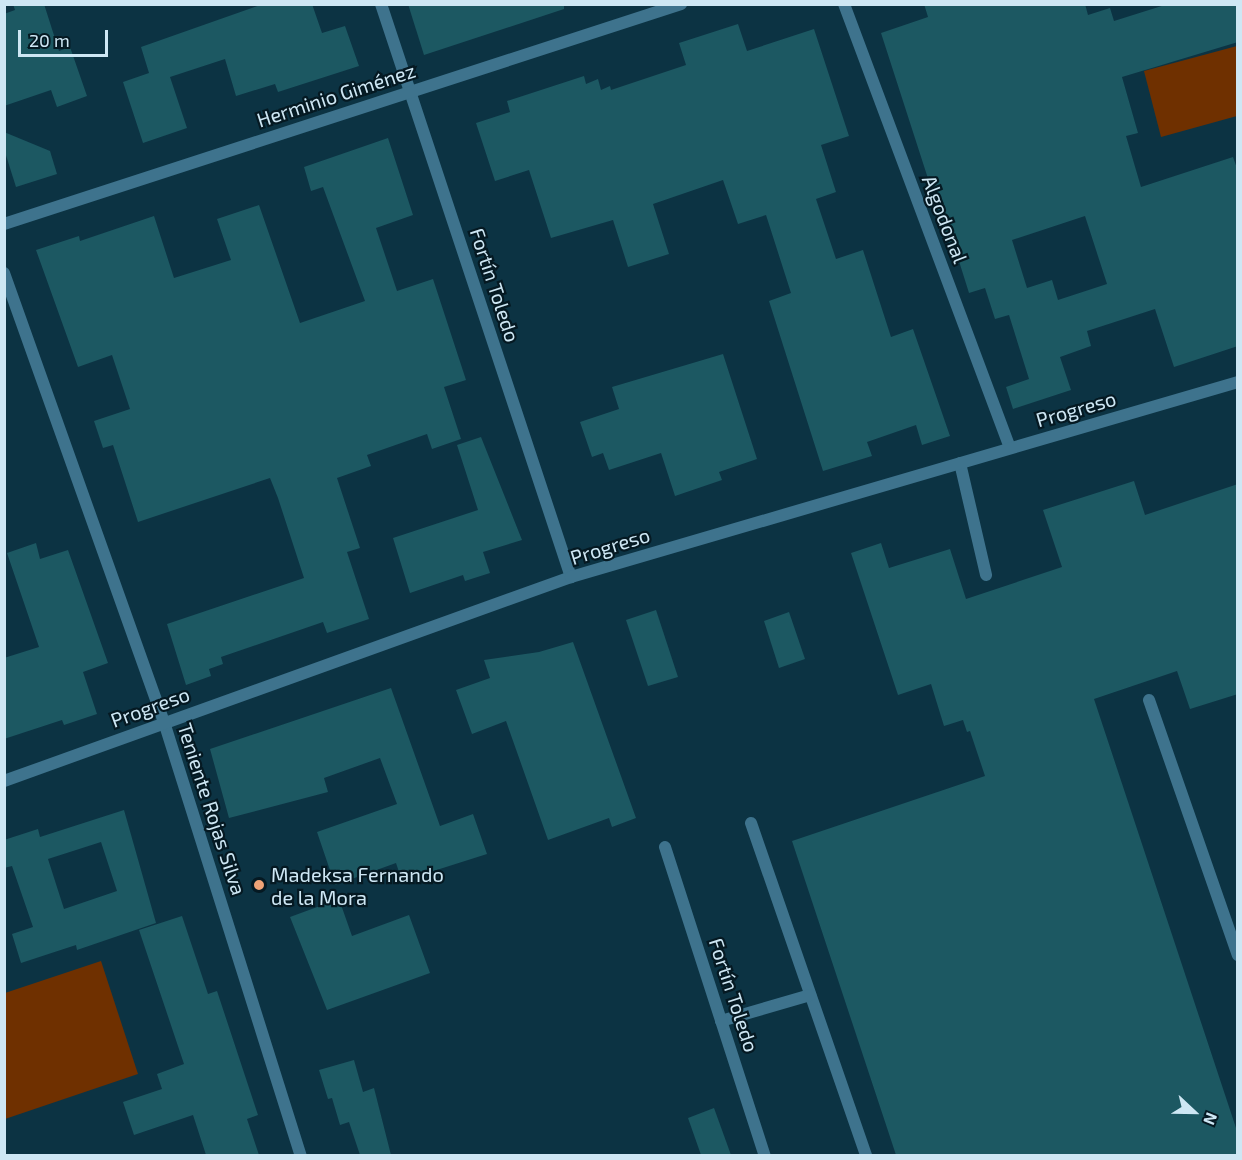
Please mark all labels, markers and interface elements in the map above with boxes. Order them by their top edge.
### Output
scale bar [21,18,111,56]
text: 20 m [29,29,70,51]
street label: Herminio Giménez [254,58,418,132]
street label: Algodonal [917,172,973,266]
street label: Fortín Toledo [465,225,525,345]
street label: Progreso [1033,386,1119,432]
street label: Progreso [567,523,653,569]
street label: Progreso [107,682,193,732]
street label: Teniente Rojas Silva [173,720,251,898]
place label: Madeksa Fernando de la Mora [271,862,444,909]
marker: Madeksa Fernando de la Mora [252,878,266,892]
street label: Fortín Toledo [704,935,764,1055]
north arrow [1164,1082,1224,1142]
text: N [1200,1110,1222,1128]

